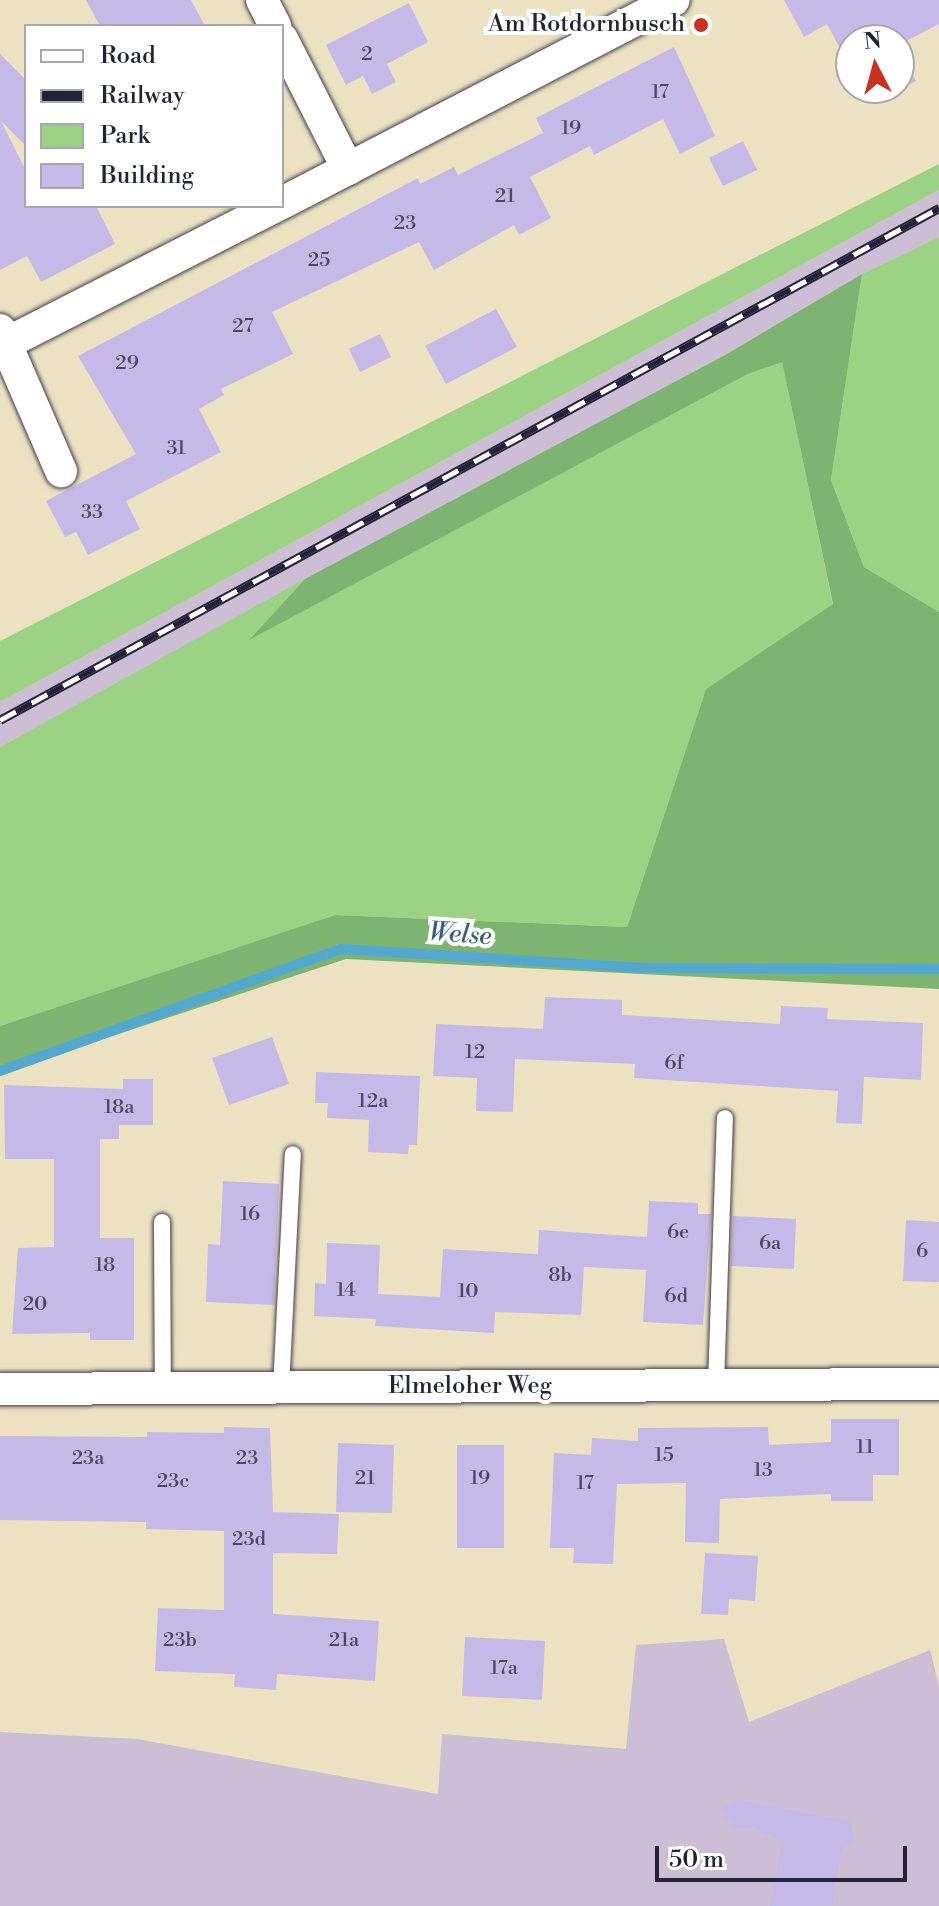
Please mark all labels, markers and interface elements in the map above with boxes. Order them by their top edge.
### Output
place label: Am Rotdornbusch [488,11,685,39]
marker: Am Rotdornbusch [692,16,710,34]
legend [24,24,284,208]
north arrow [835,24,915,104]
text: N [863,27,883,56]
text: Road [100,41,156,71]
house number: 2 [361,42,373,66]
house number: 17 [651,80,669,104]
text: Railway [100,81,185,111]
house number: 19 [561,116,581,140]
text: Park [100,121,150,151]
text: Building [100,161,194,191]
house number: 21 [495,184,515,208]
house number: 23 [394,211,416,235]
house number: 25 [308,248,330,272]
house number: 27 [232,314,254,338]
house number: 29 [115,351,139,375]
house number: 31 [166,436,186,460]
house number: 33 [81,500,103,524]
water label: Welse [428,917,492,953]
house number: 12 [465,1040,485,1064]
house number: 6f [664,1051,684,1075]
house number: 12a [358,1089,388,1113]
house number: 18a [104,1095,134,1119]
house number: 16 [240,1202,260,1226]
house number: 6e [667,1220,689,1244]
house number: 6a [759,1231,781,1255]
house number: 6 [916,1239,928,1263]
house number: 18 [95,1253,115,1277]
house number: 8b [548,1263,572,1287]
house number: 14 [336,1278,356,1302]
house number: 10 [457,1279,479,1303]
house number: 6d [664,1284,688,1308]
house number: 20 [23,1292,47,1316]
street label: Elmeloher Weg [388,1373,552,1401]
house number: 11 [856,1435,874,1459]
house number: 15 [654,1443,674,1467]
house number: 23a [72,1446,104,1470]
house number: 23 [236,1446,258,1470]
house number: 13 [753,1458,773,1482]
house number: 21 [355,1466,375,1490]
house number: 19 [470,1466,490,1490]
house number: 23c [157,1469,189,1493]
house number: 17 [576,1471,594,1495]
house number: 23d [232,1527,266,1551]
house number: 23b [163,1628,197,1652]
house number: 21a [329,1628,359,1652]
house number: 17a [490,1656,518,1680]
scale bar [659,1830,911,1880]
text: 50 m [669,1845,724,1875]

